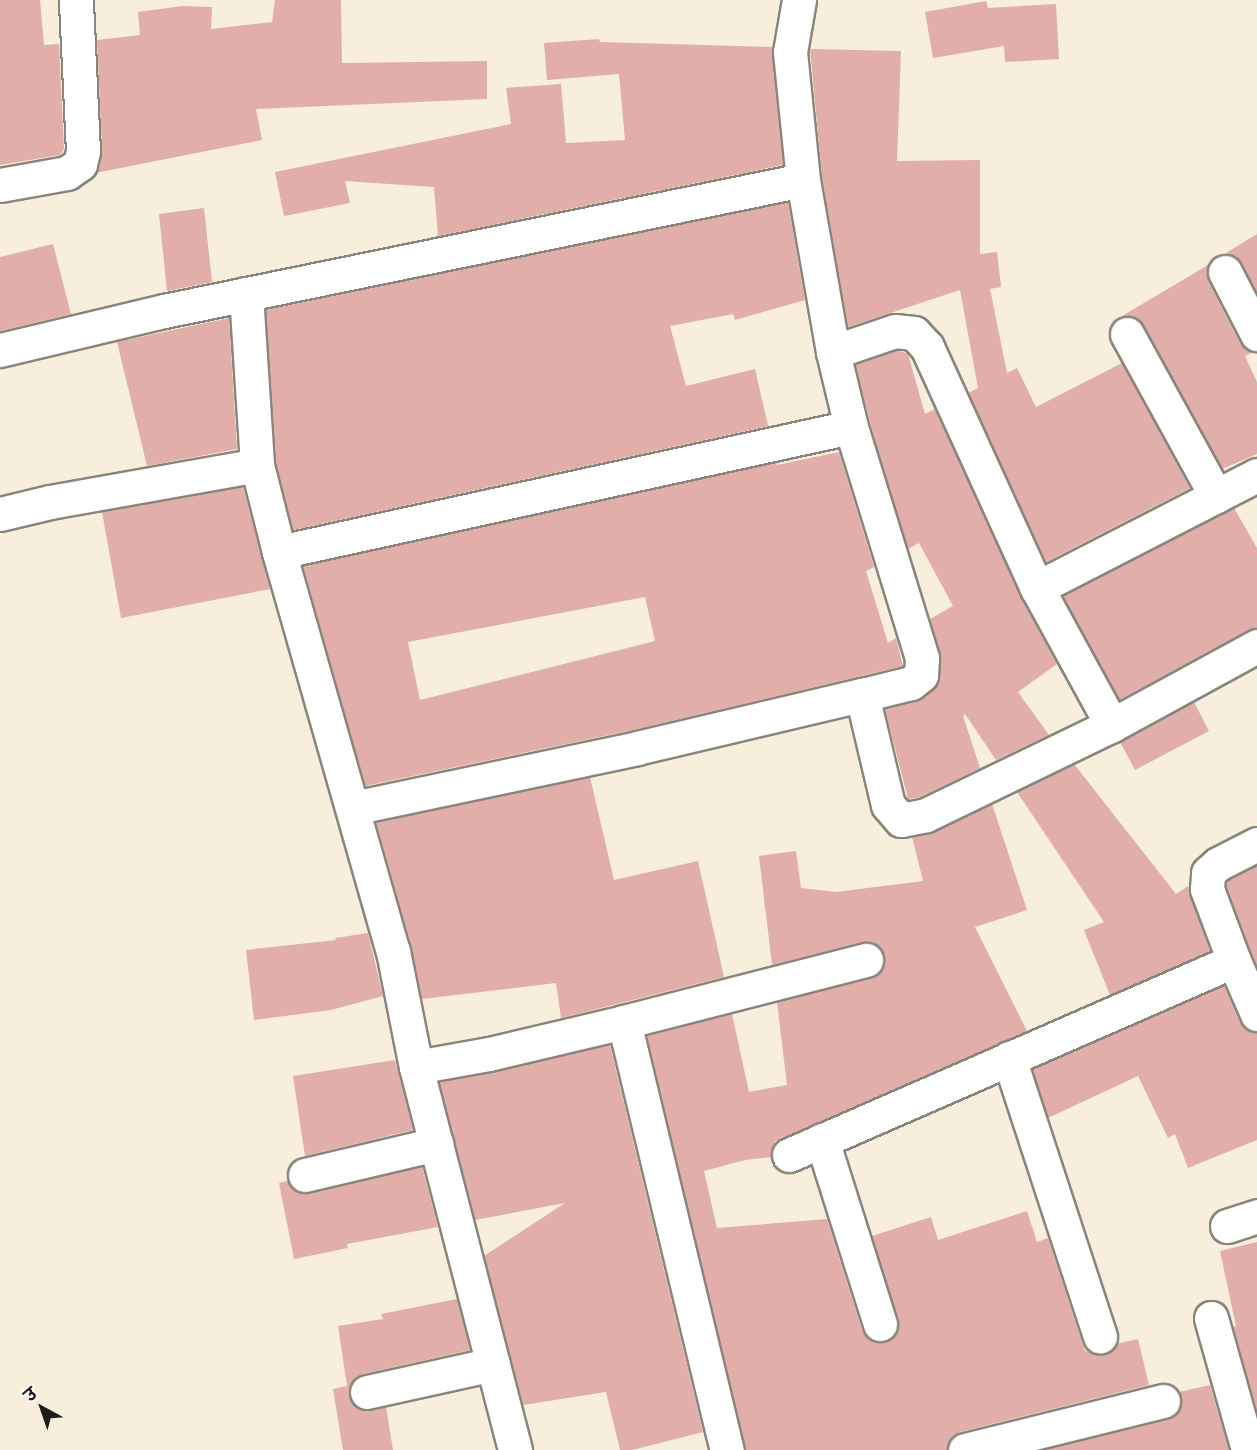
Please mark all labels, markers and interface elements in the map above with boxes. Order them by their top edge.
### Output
north arrow [12,1378,72,1438]
text: उ [19,1382,42,1406]

